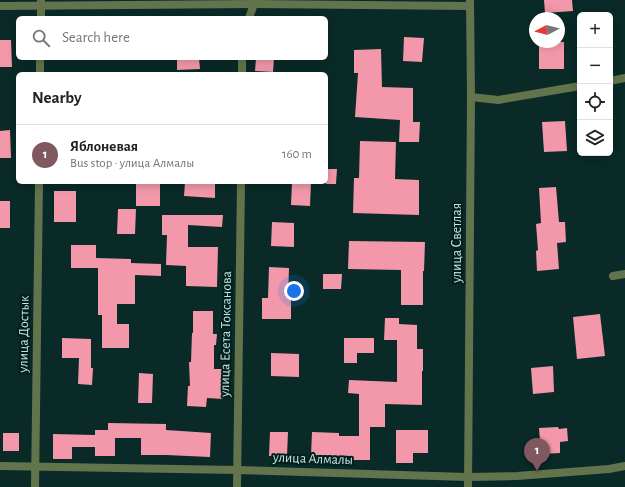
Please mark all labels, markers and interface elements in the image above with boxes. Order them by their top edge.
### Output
north arrow [529,12,565,48]
map controls [577,12,613,156]
button: + [577,12,613,48]
search box [16,16,328,60]
icon: search [30,27,52,49]
text: Search here [62,30,130,45]
button: − [577,48,613,84]
button: locate [577,84,613,120]
text: Nearby [32,89,82,106]
button: layers [577,120,613,156]
text: Яблоневая [70,139,138,154]
text: 1 [43,148,47,161]
text: 160 m [282,148,312,161]
text: Bus stop · улица Алмалы [70,157,194,170]
street label: улица Светлая [450,203,464,284]
street label: улица Есета Токсанова [218,270,234,398]
your location [284,281,304,301]
street label: улица Достык [16,295,32,374]
pin: 1 [524,438,550,471]
street label: улица Алмалы [272,451,353,467]

